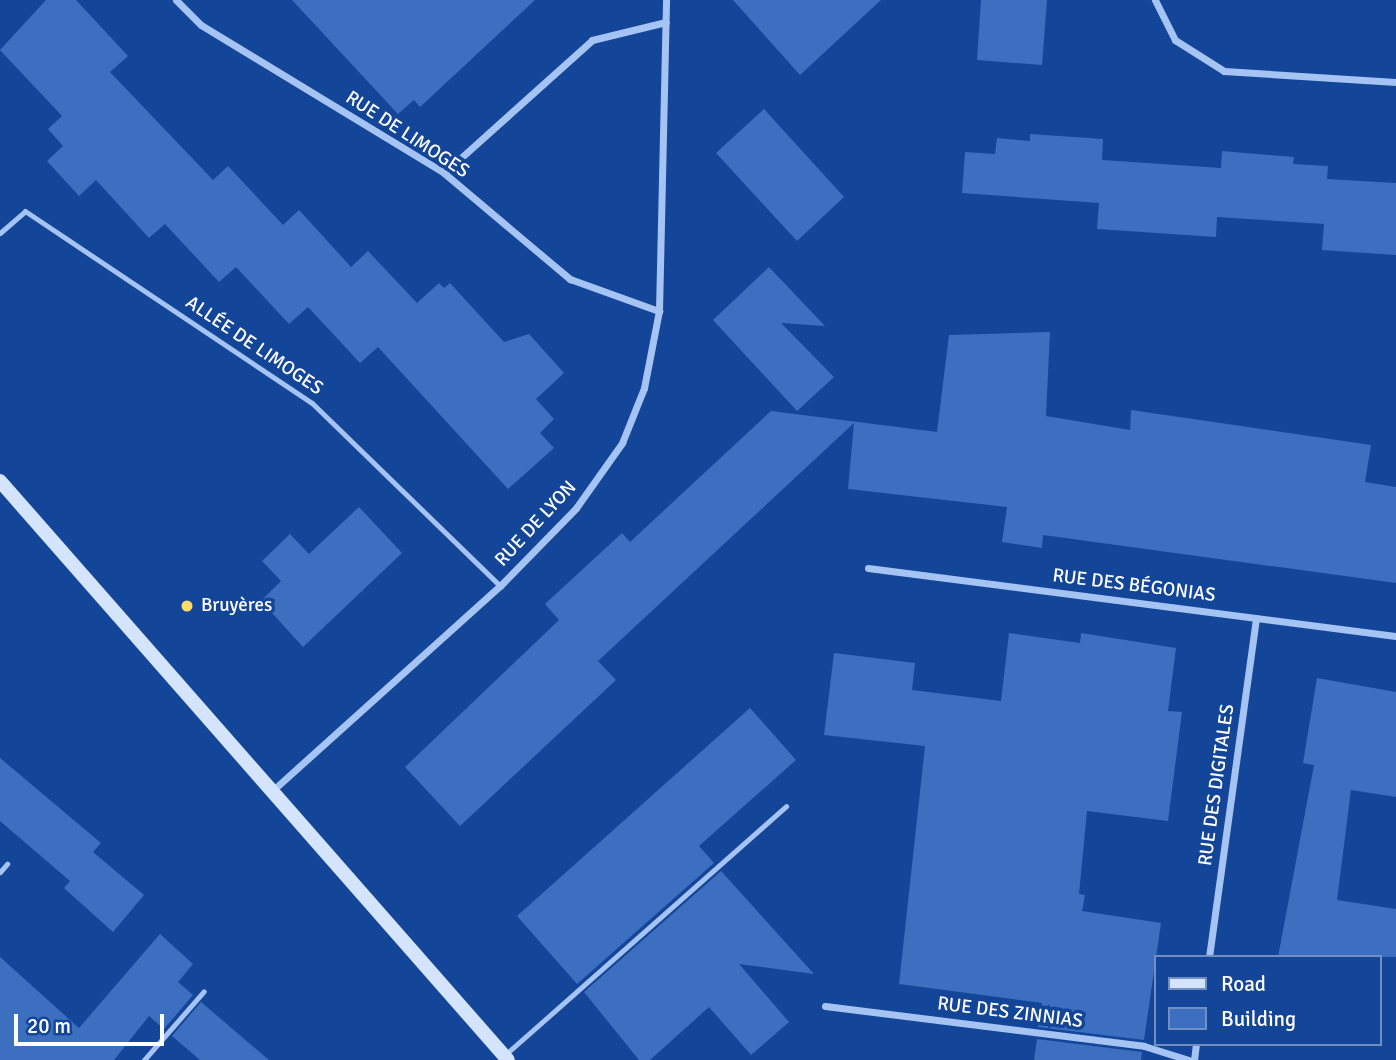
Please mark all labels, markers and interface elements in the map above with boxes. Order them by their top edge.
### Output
street label: RUE DE LIMOGES [341,87,473,183]
street label: ALLÉE DE LIMOGES [181,292,327,400]
street label: RUE DE LYON [491,476,581,572]
street label: RUE DES BÉGONIAS [1051,565,1217,607]
place label: Bruyères [201,595,272,617]
marker: Bruyères [179,598,195,614]
street label: RUE DES DIGITALES [1194,703,1240,867]
legend [1154,955,1382,1046]
text: Road [1221,971,1266,997]
street label: RUE DES ZINNIAS [936,993,1084,1033]
scale bar [18,1000,168,1044]
text: Building [1221,1006,1296,1032]
text: 20 m [27,1013,71,1039]

